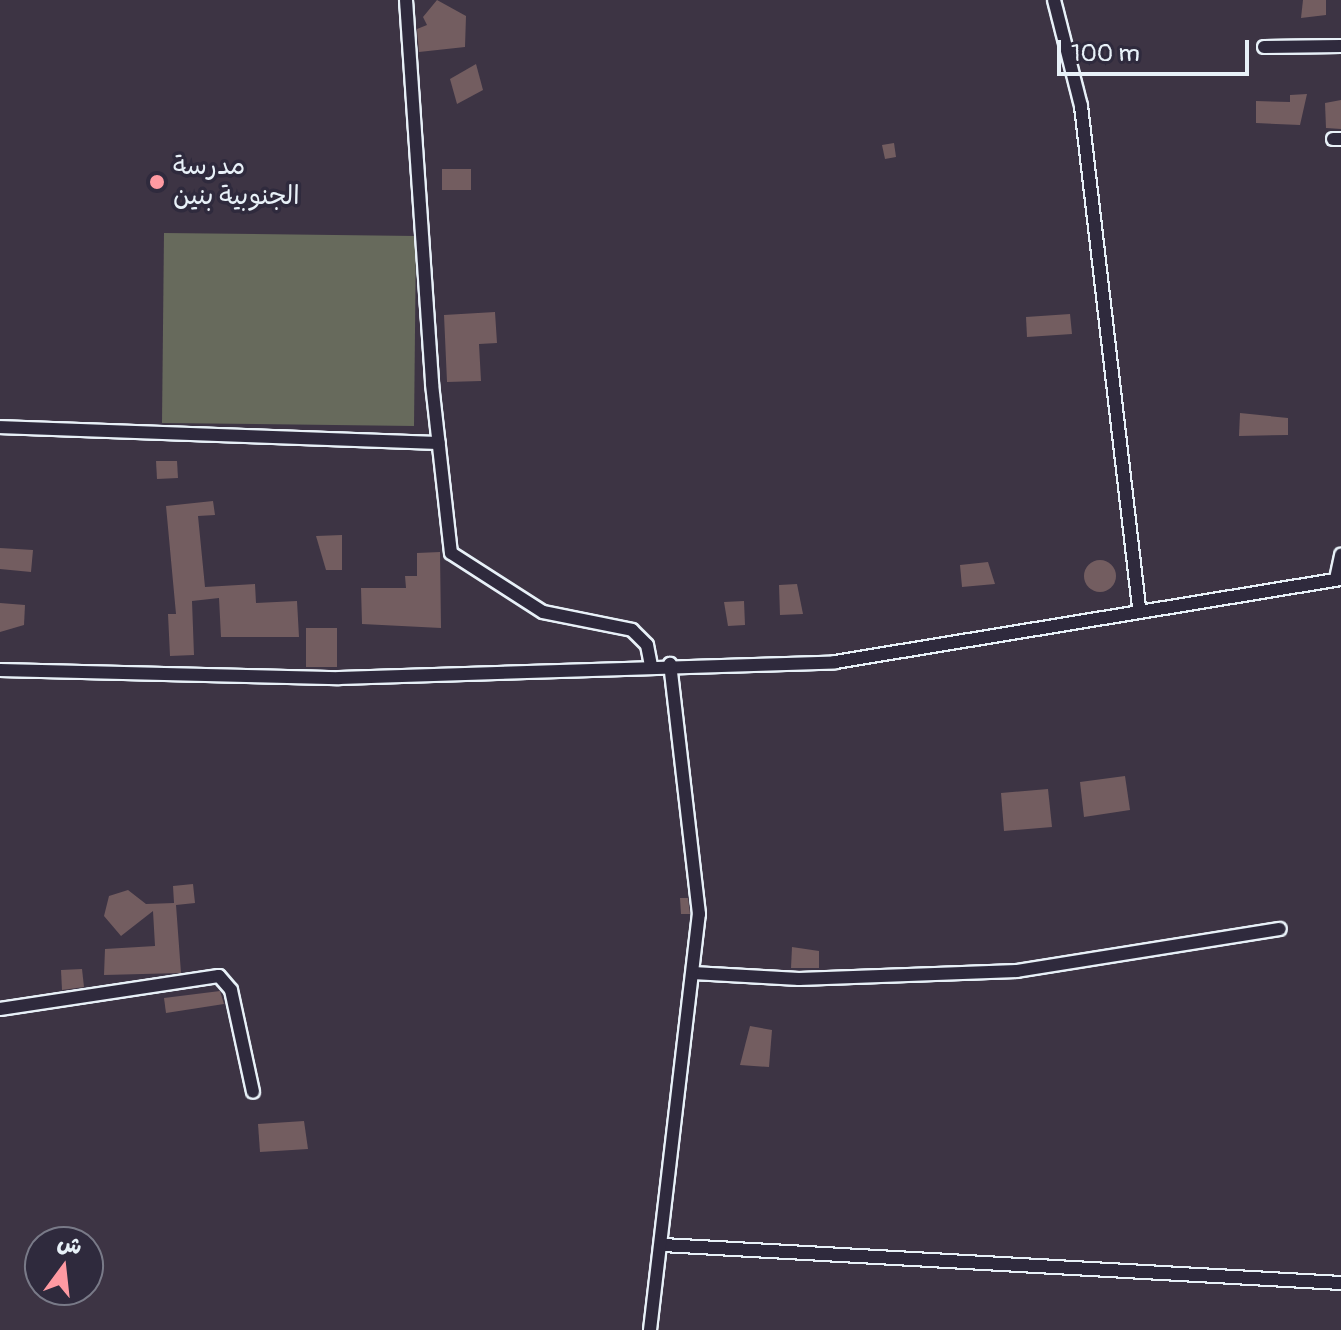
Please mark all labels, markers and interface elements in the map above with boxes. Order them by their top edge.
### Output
scale bar [1061,24,1253,74]
text: 100 m [1071,39,1140,68]
place label: مدرسة الجنوبية بنين [173,151,300,212]
marker: مدرسة الجنوبية بنين [148,173,166,191]
north arrow [24,1226,104,1306]
text: ش [54,1228,85,1261]

